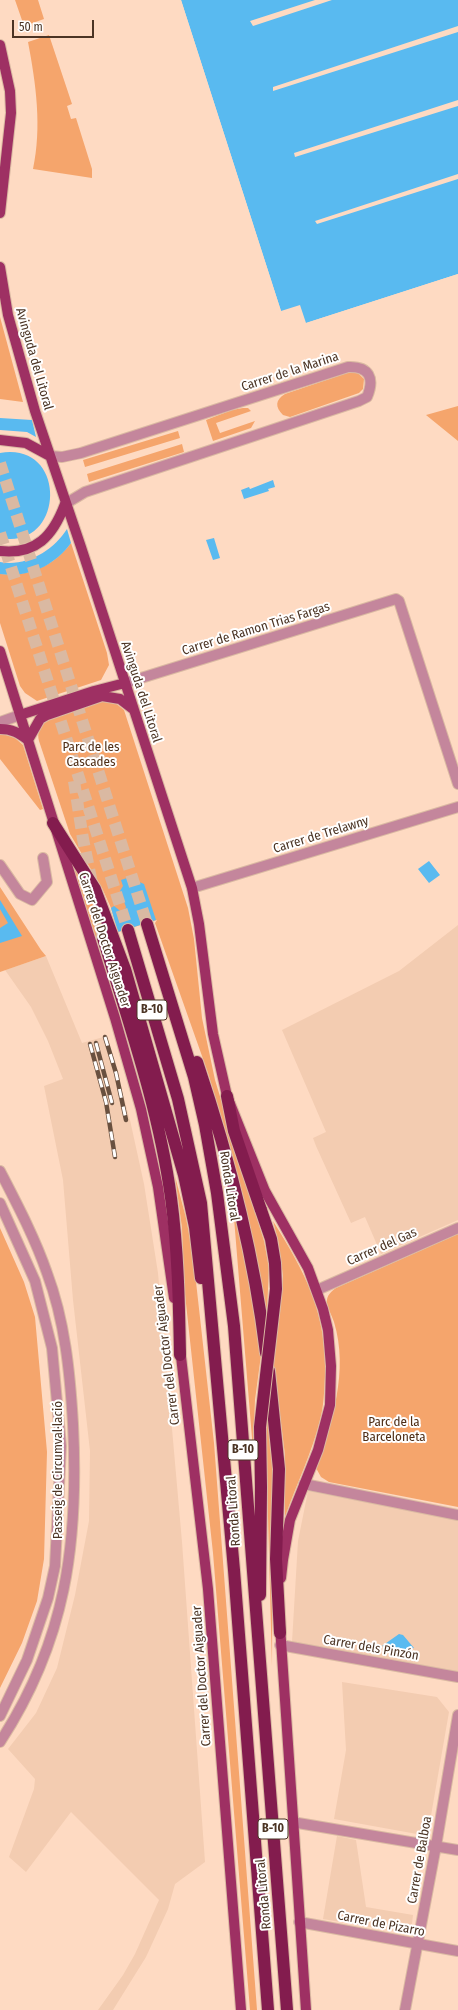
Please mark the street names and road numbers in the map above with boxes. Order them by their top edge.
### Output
street label: Avinguda del Litoral [12,306,56,412]
street label: Carrer de la Marina [239,349,341,395]
street label: Carrer de Ramon Trias Fargas [180,599,332,659]
street label: Avinguda del Litoral [117,639,165,745]
street label: Carrer de Trelawny [271,813,371,857]
street label: Carrer del Doctor Aiguader [75,871,133,1009]
road number: B-10 [137,1000,167,1020]
street label: Ronda Litoral [216,1150,242,1222]
street label: Carrer del Gas [345,1225,419,1269]
street label: Carrer del Doctor Aiguader [151,1284,183,1426]
street label: Passeig de Circumval·lació [50,1401,66,1539]
road number: B-10 [228,1440,258,1460]
street label: Ronda Litoral [224,1475,244,1547]
street label: Carrer del Doctor Aiguader [189,1605,215,1747]
street label: Carrer dels Pinzón [322,1632,420,1664]
street label: Carrer de Balboa [405,1815,435,1905]
road number: B-10 [258,1819,288,1839]
street label: Ronda Litoral [253,1858,275,1930]
street label: Carrer de Pizarro [336,1908,426,1940]

